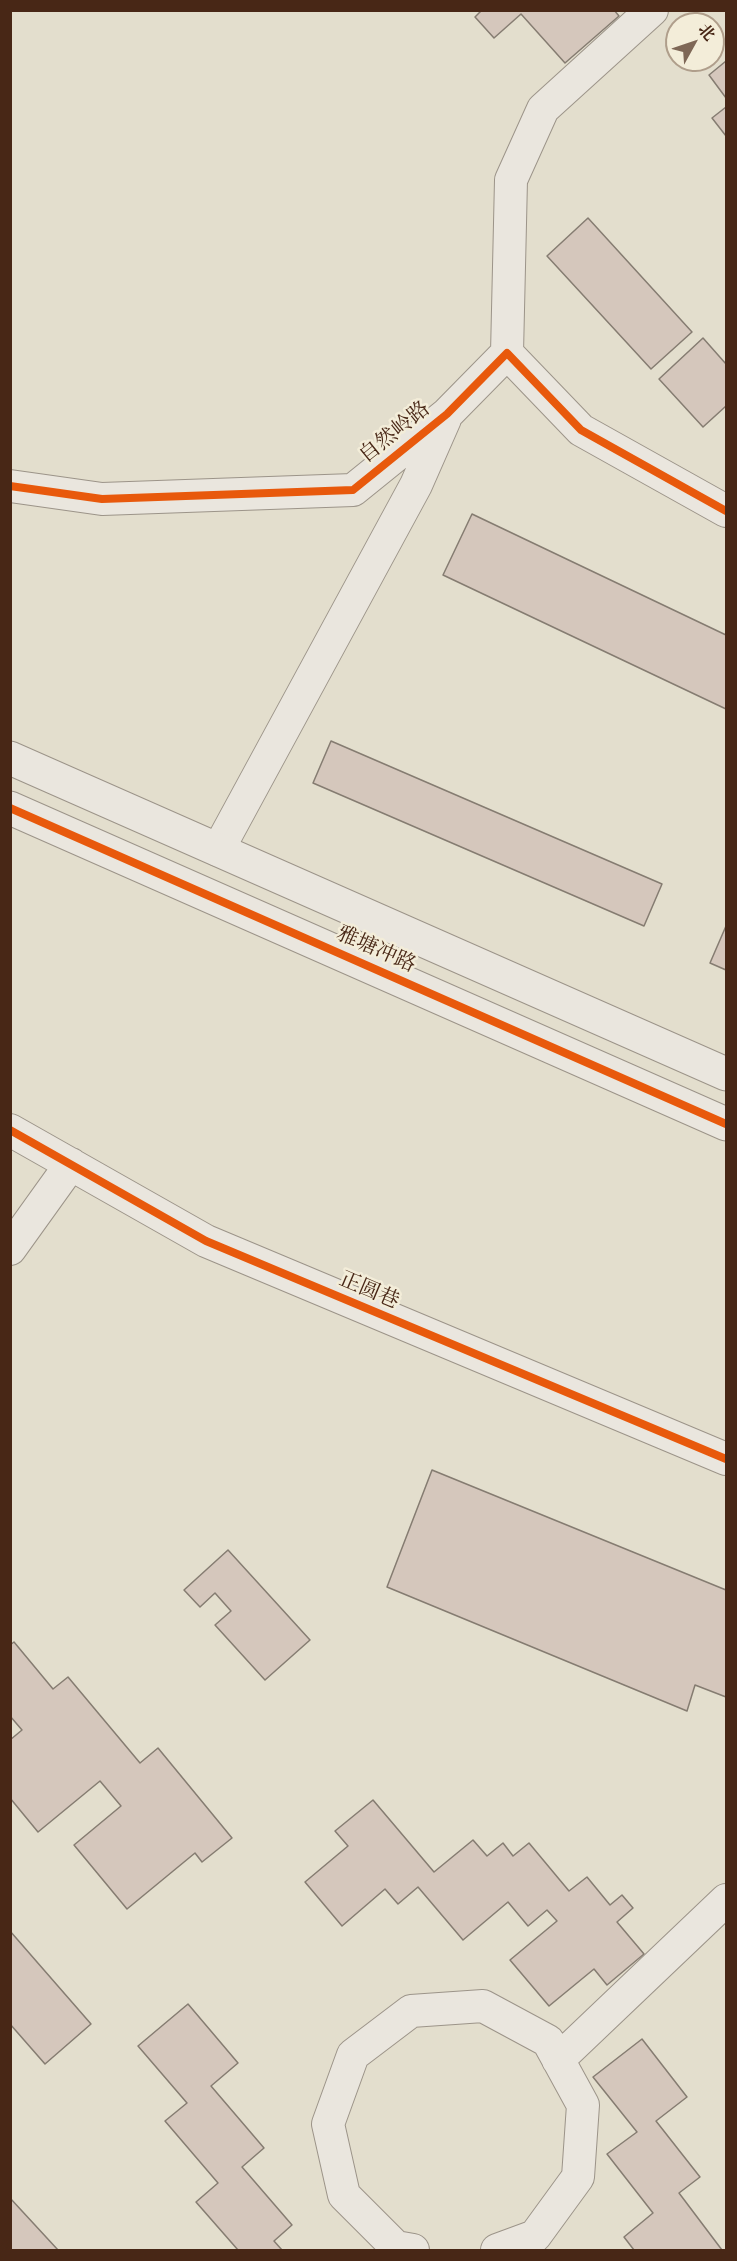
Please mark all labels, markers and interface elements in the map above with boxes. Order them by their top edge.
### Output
north arrow [665,12,725,72]
text: 北 [693,18,722,46]
street label: 自然岭路 [354,397,436,469]
street label: 雅塘冲路 [333,921,419,979]
street label: 正圆巷 [335,1267,403,1315]

